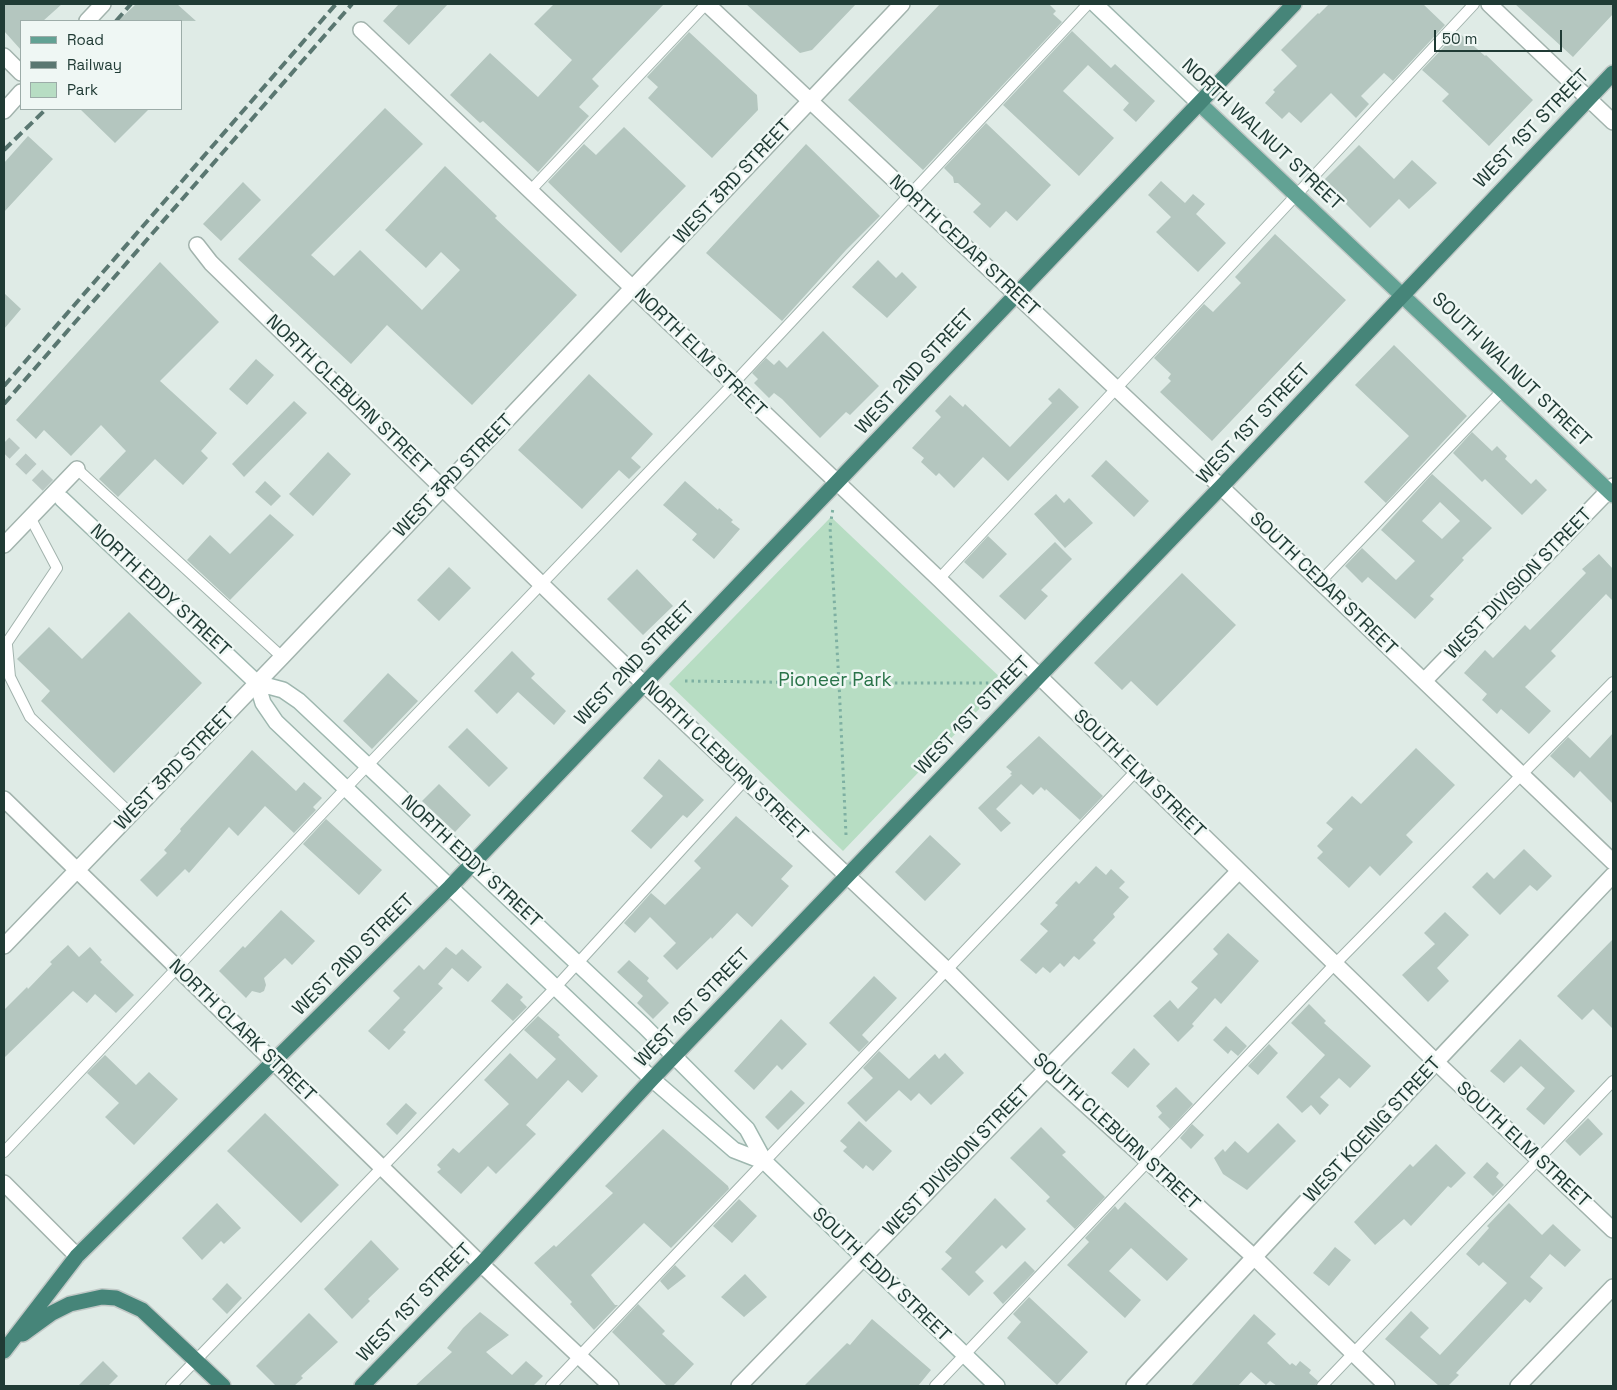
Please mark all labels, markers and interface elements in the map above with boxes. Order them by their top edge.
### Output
legend [20,20,182,110]
scale bar [1437,20,1564,52]
text: 50 m [1442,29,1477,48]
text: Road [67,30,104,49]
street label: NORTH WALNUT STREET [1177,54,1347,216]
text: Railway [67,55,122,74]
street label: WEST 1ST STREET [1469,65,1595,193]
text: Park [67,80,98,99]
street label: WEST 3RD STREET [669,115,797,249]
street label: NORTH CEDAR STREET [884,171,1044,321]
street label: NORTH ELM STREET [629,284,771,422]
street label: SOUTH WALNUT STREET [1427,288,1595,452]
street label: WEST 2ND STREET [851,305,979,439]
street label: NORTH CLEBURN STREET [261,310,435,480]
street label: WEST 1ST STREET [1192,359,1316,489]
street label: WEST 3RD STREET [389,410,519,542]
street label: WEST DIVISION STREET [1441,504,1597,664]
street label: SOUTH CEDAR STREET [1244,508,1402,660]
street label: NORTH EDDY STREET [85,520,235,662]
street label: WEST 2ND STREET [570,598,700,730]
street label: WEST 1ST STREET [910,652,1036,780]
park label: Pioneer Park [778,670,892,692]
street label: NORTH CLEBURN STREET [638,676,812,846]
street label: WEST 3RD STREET [110,703,240,835]
street label: SOUTH ELM STREET [1068,705,1210,843]
street label: NORTH EDDY STREET [396,791,546,933]
street label: WEST 2ND STREET [288,889,420,1021]
street label: WEST 1ST STREET [630,944,756,1072]
street label: NORTH CLARK STREET [164,955,320,1107]
street label: SOUTH CLEBURN STREET [1028,1049,1204,1215]
street label: WEST KOENIG STREET [1300,1053,1446,1207]
street label: SOUTH ELM STREET [1451,1077,1595,1213]
street label: WEST DIVISION STREET [879,1081,1035,1241]
street label: SOUTH EDDY STREET [807,1203,955,1347]
street label: WEST 1ST STREET [352,1239,478,1367]

